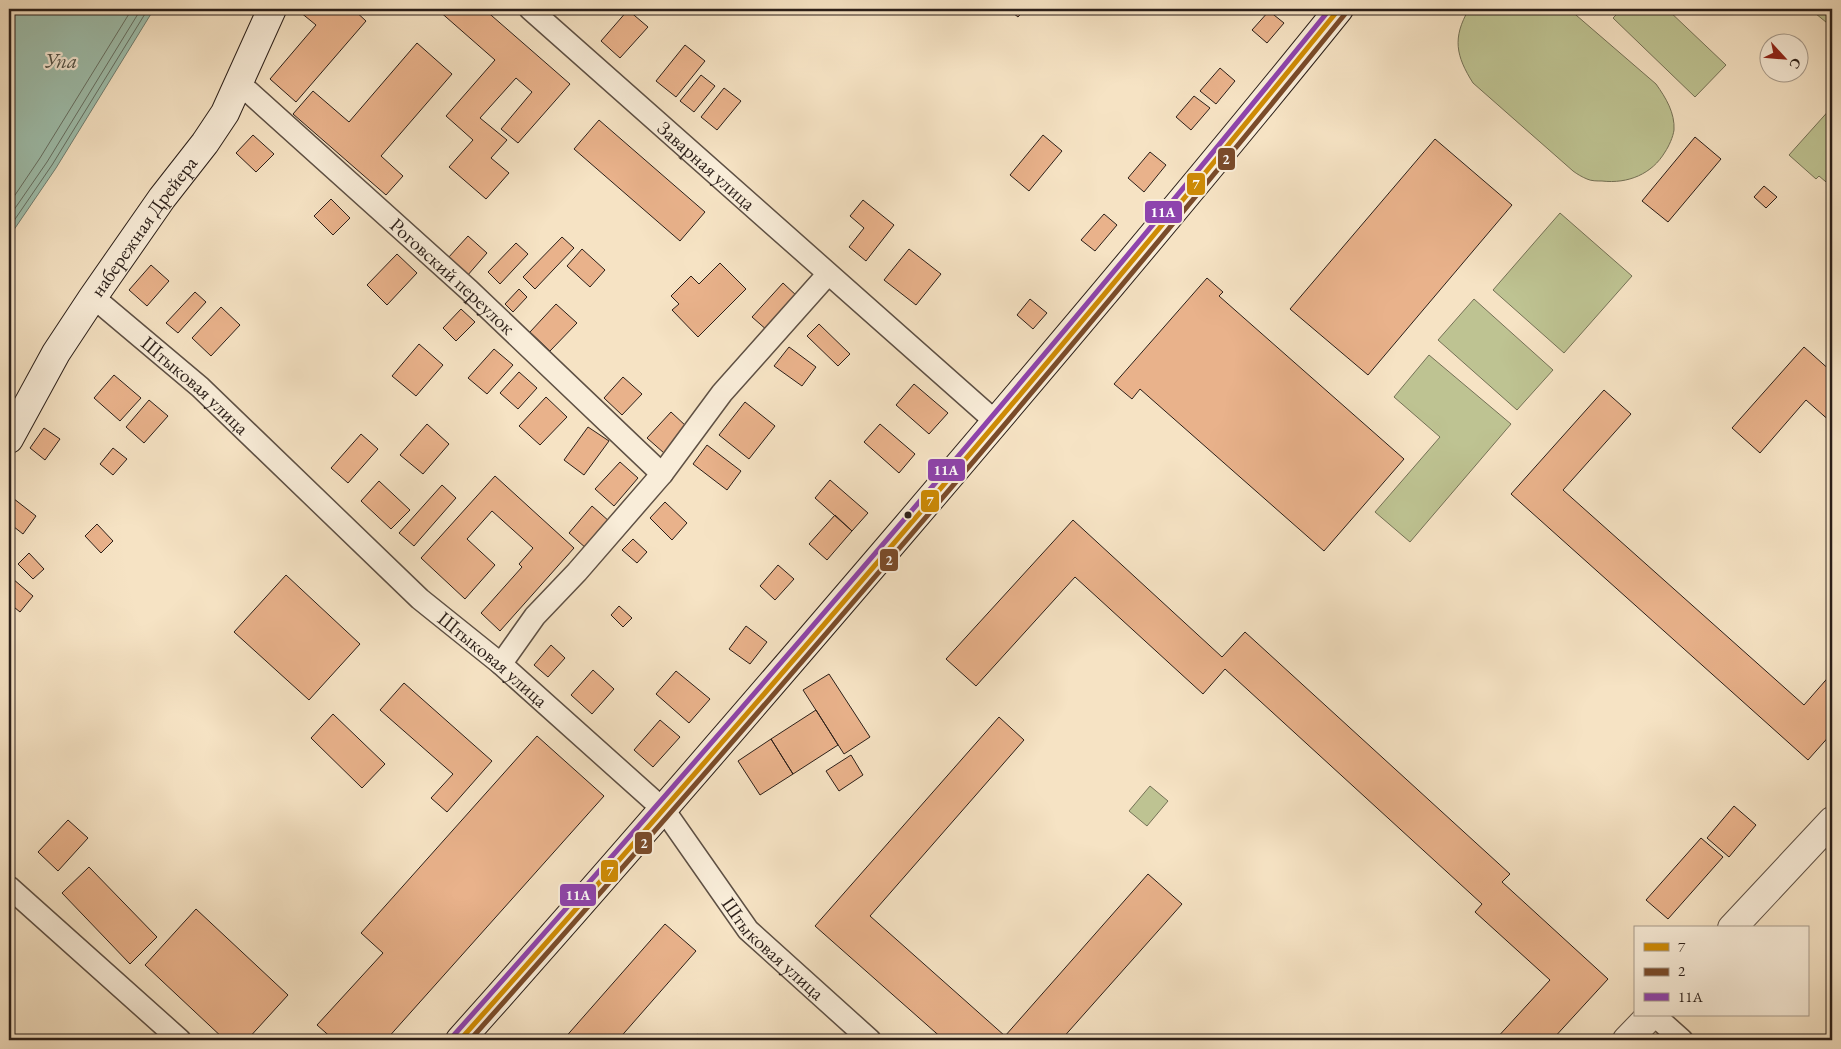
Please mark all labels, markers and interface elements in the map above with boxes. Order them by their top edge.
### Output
north arrow [1758,32,1808,82]
water label: Упа [45,47,77,74]
text: С [1785,55,1806,72]
street label: Заварная улица [652,115,761,216]
line badge: 2 [1217,147,1236,171]
text: 2 [1222,150,1230,168]
street label: набережная Дрейера [84,151,203,302]
line badge: 7 [1186,172,1206,196]
text: 7 [1192,175,1200,193]
line badge: 11А [1144,200,1183,224]
text: 11А [1151,203,1176,221]
street label: Роговский переулок [384,212,521,341]
street label: Штыковая улица [136,330,255,440]
line badge: 11А [927,458,966,482]
text: 11А [934,461,959,479]
line badge: 7 [920,489,940,513]
text: 7 [926,492,934,510]
unlabelled marker [903,510,913,520]
line badge: 2 [879,548,899,572]
text: 2 [885,551,893,569]
street label: Штыковая улица [433,605,554,713]
line badge: 2 [634,831,653,855]
text: 2 [640,834,648,852]
line badge: 7 [600,859,619,883]
text: 7 [606,862,614,880]
line badge: 11А [559,883,597,907]
text: 11А [566,886,591,904]
street label: Штыковая улица [716,892,830,1006]
legend [1634,926,1808,1016]
text: 7 [1678,937,1686,956]
text: 2 [1678,961,1686,980]
text: 11А [1678,987,1703,1006]

